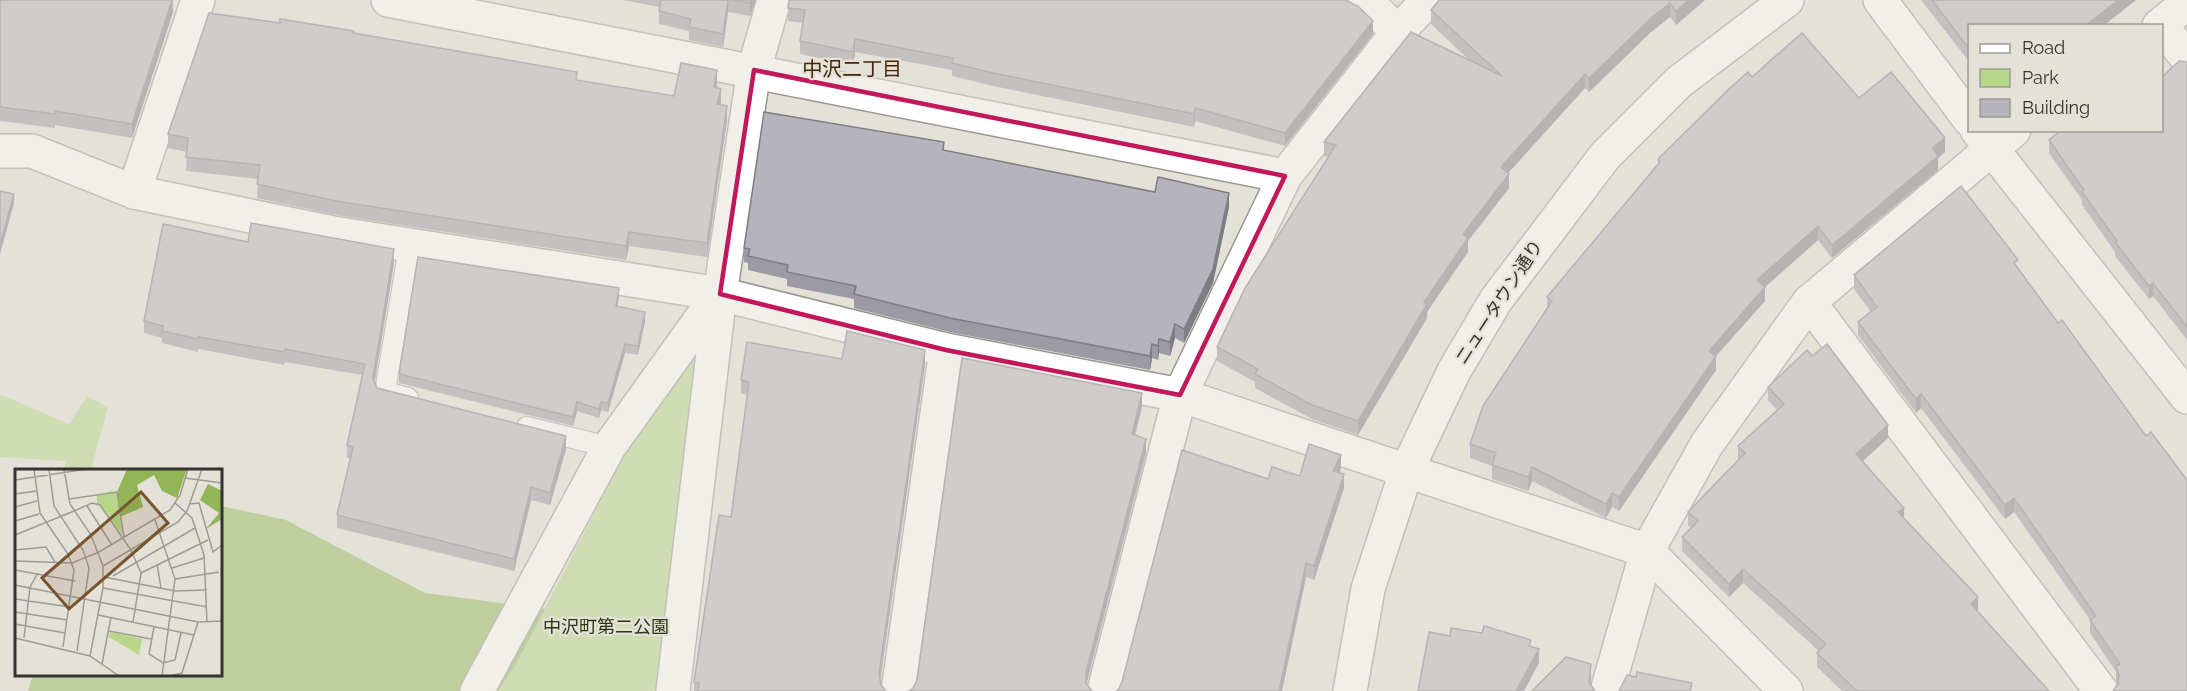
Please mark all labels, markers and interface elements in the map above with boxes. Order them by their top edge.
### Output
legend [1968,24,2163,132]
text: Road [2022,37,2065,58]
district label: 中沢二丁目 [802,57,902,81]
text: Park [2022,67,2059,88]
text: Building [2022,97,2090,118]
street label: ニュータウン通り [1451,236,1547,368]
inset map [15,469,222,676]
park label: 中沢町第二公園 [543,616,669,637]

